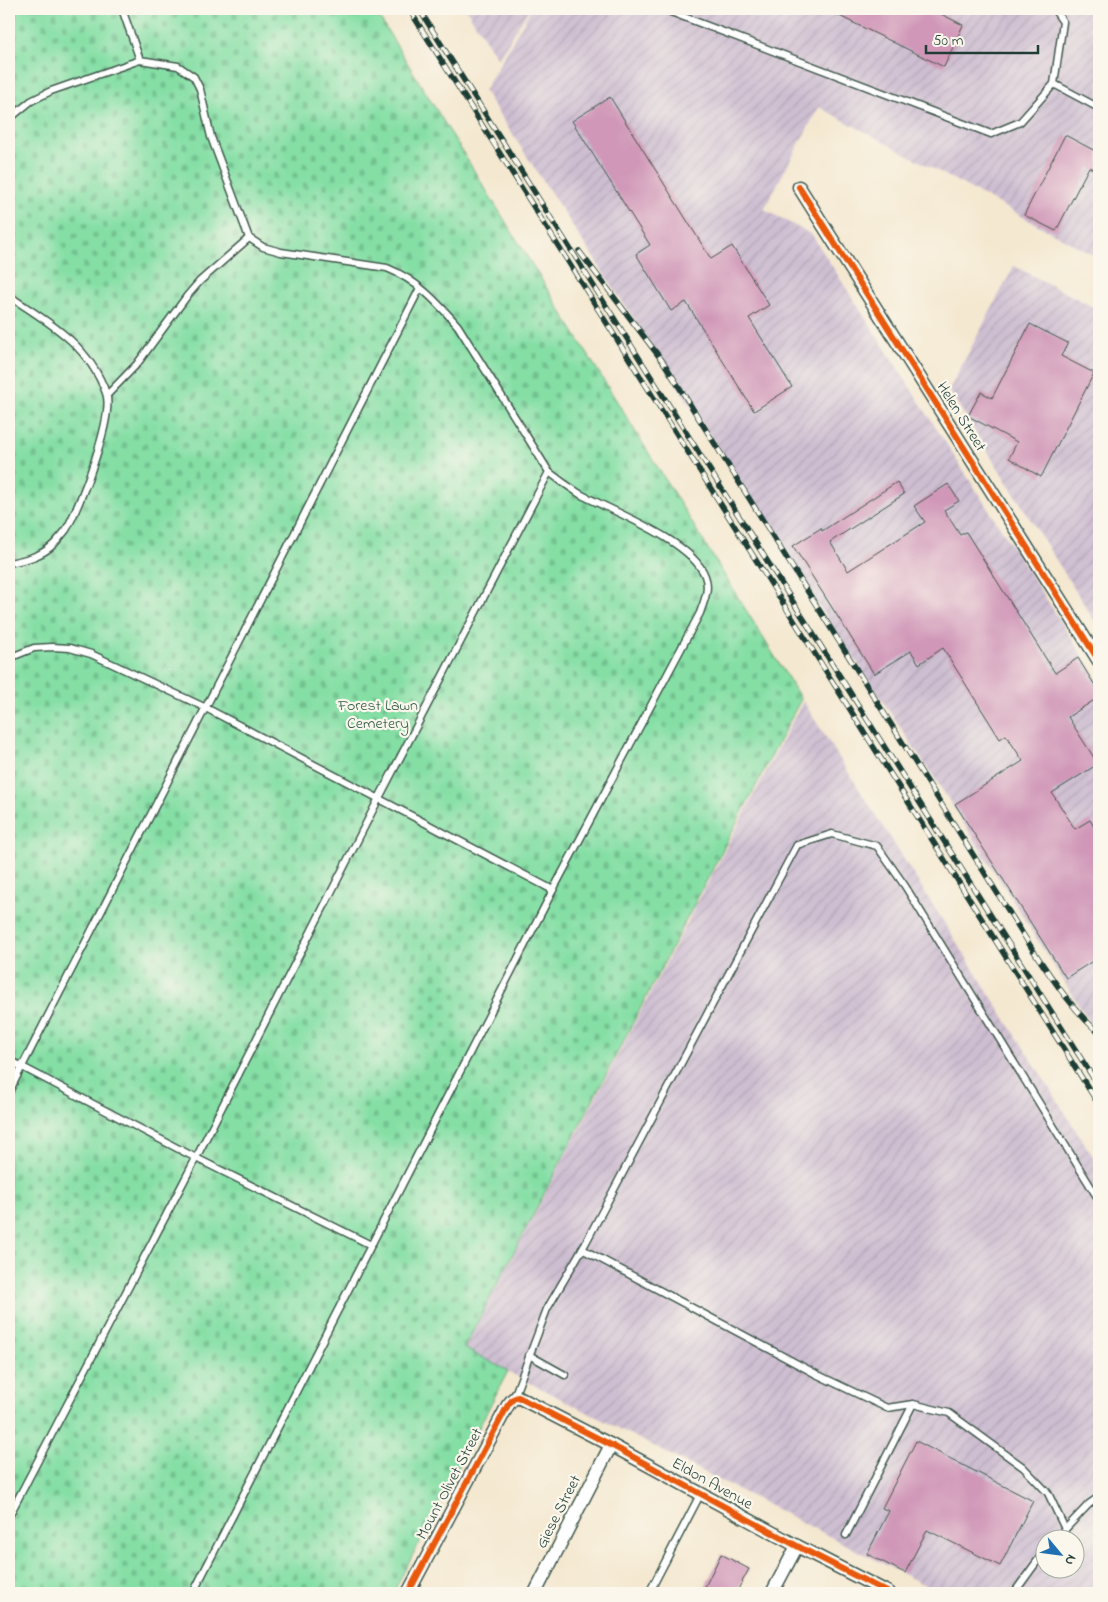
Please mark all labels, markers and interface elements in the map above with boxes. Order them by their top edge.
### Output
scale bar [926,22,1038,54]
text: 50 m [933,30,964,52]
street label: Helen Street [930,377,992,457]
park label: Forest Lawn Cemetery [337,694,418,736]
street label: Mount Olivet Street [410,1423,490,1544]
street label: Eldon Avenue [667,1452,758,1517]
street label: Giese Street [530,1470,588,1553]
north arrow [1036,1530,1086,1580]
text: N [1059,1550,1082,1569]

